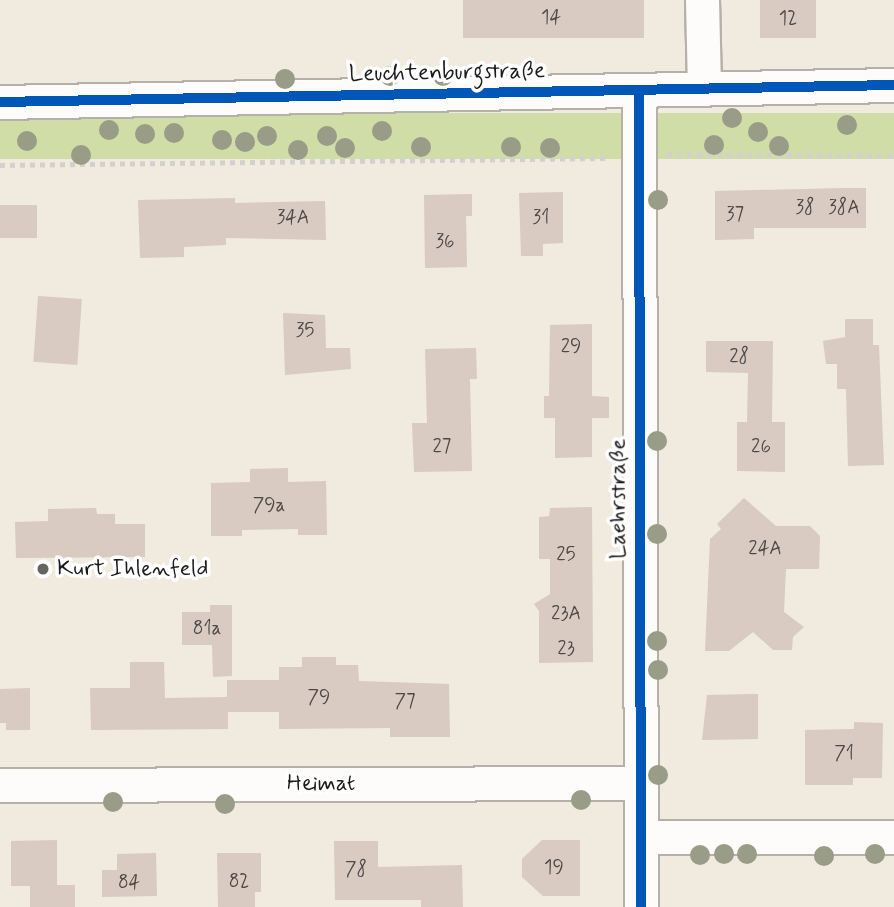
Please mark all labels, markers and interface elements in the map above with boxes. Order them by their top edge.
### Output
house number: 14 [541,7,561,29]
house number: 12 [779,8,797,30]
street label: Leuchtenburgstraße [349,57,545,89]
house number: 38 [796,197,814,219]
house number: 38A [828,197,860,219]
house number: 37 [726,204,744,226]
house number: 34A [277,207,309,229]
house number: 31 [533,207,549,229]
house number: 36 [435,231,455,253]
house number: 35 [296,320,314,342]
house number: 29 [561,336,581,358]
house number: 28 [729,346,749,368]
house number: 27 [433,436,451,458]
house number: 26 [751,436,771,458]
street label: Laehrstraße [605,439,633,559]
house number: 79a [253,495,285,517]
house number: 24A [748,538,782,560]
house number: 25 [556,544,576,566]
place label: Kurt Ihlenfeld [57,555,207,583]
marker: Kurt Ihlenfeld [35,561,51,577]
house number: 23A [551,603,581,625]
house number: 81a [193,618,221,640]
house number: 23 [557,638,575,660]
house number: 79 [308,687,330,709]
house number: 77 [394,691,416,713]
house number: 71 [834,743,854,765]
street label: Heimat [287,770,355,798]
house number: 19 [544,857,564,879]
house number: 78 [345,859,367,881]
house number: 82 [229,871,249,893]
house number: 84 [118,872,140,894]

